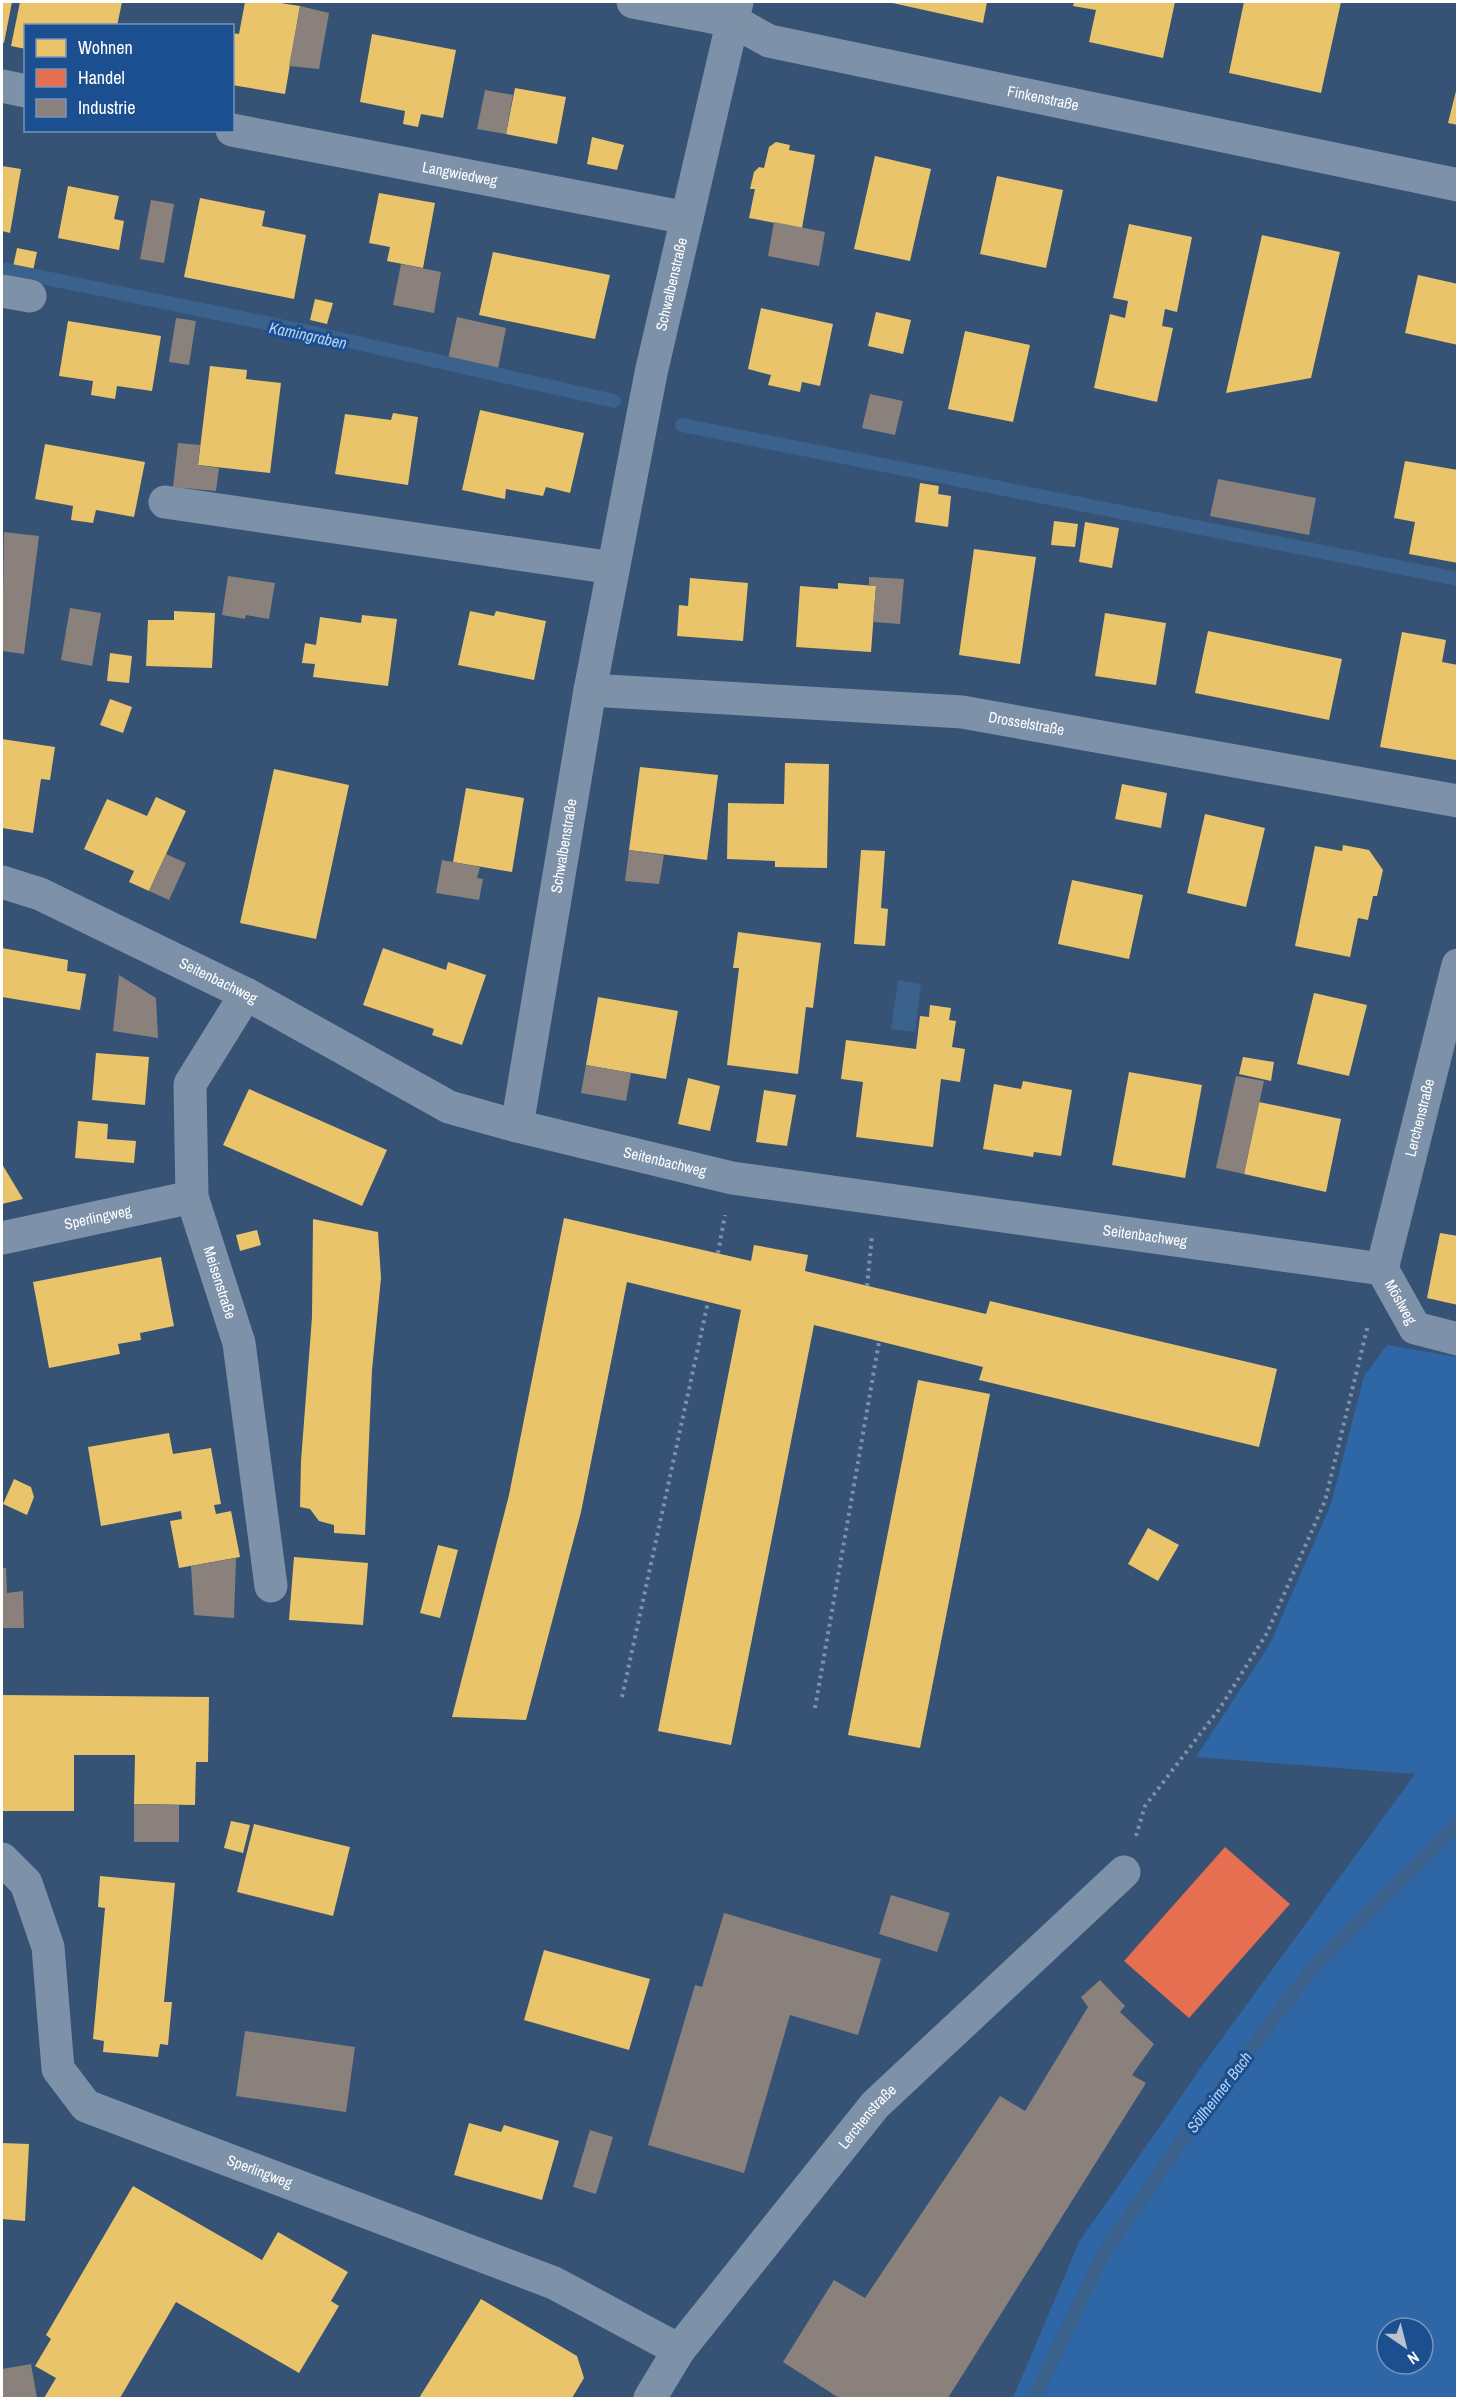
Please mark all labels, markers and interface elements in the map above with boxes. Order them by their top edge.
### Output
legend [24,24,234,132]
text: Wohnen [78,35,133,60]
text: Handel [78,65,125,90]
street label: Finkenstraße [1006,80,1081,116]
text: Industrie [78,95,135,120]
street label: Langwiedweg [421,156,499,191]
street label: Schwalbenstraße [650,235,692,333]
water label: Kamingraben [267,316,349,354]
street label: Drosselstraße [987,706,1066,740]
street label: Schwalbenstraße [545,797,582,894]
street label: Seitenbachweg [176,952,262,1008]
street label: Lerchenstraße [1400,1076,1439,1159]
street label: Seitenbachweg [621,1141,709,1182]
street label: Sperlingweg [62,1199,134,1234]
street label: Seitenbachweg [1102,1219,1189,1252]
street label: Meisenstraße [199,1243,242,1322]
street label: Möslweg [1380,1276,1422,1328]
water label: Söllheimer Bach [1181,2047,1257,2137]
street label: Lerchenstraße [833,2079,901,2153]
street label: Sperlingweg [224,2149,296,2193]
north arrow [1375,2316,1435,2376]
text: N [1403,2347,1424,2370]

